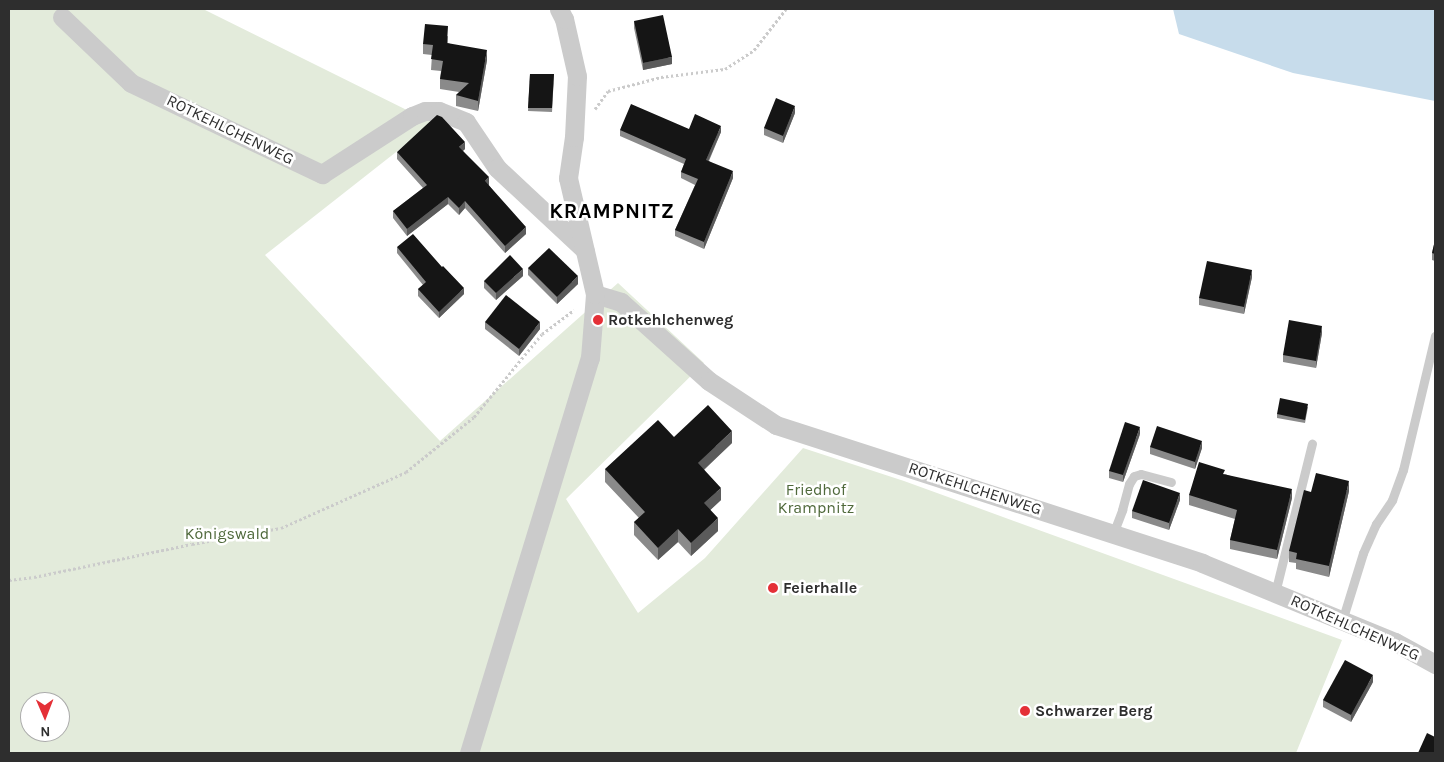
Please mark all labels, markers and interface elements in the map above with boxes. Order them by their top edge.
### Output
street label: ROTKEHLCHENWEG [163,91,297,169]
district label: KRAMPNITZ [548,198,676,224]
place label: Rotkehlchenweg [608,310,733,330]
marker: Rotkehlchenweg [592,314,604,326]
street label: ROTKEHLCHENWEG [906,458,1044,520]
park label: Friedhof Krampnitz [778,480,854,518]
park label: Königswald [185,524,269,544]
place label: Feierhalle [783,578,857,598]
marker: Feierhalle [767,582,779,594]
street label: ROTKEHLCHENWEG [1288,591,1422,665]
north arrow [20,692,70,742]
place label: Schwarzer Berg [1035,701,1152,721]
marker: Schwarzer Berg [1019,705,1031,717]
text: N [40,723,50,740]

